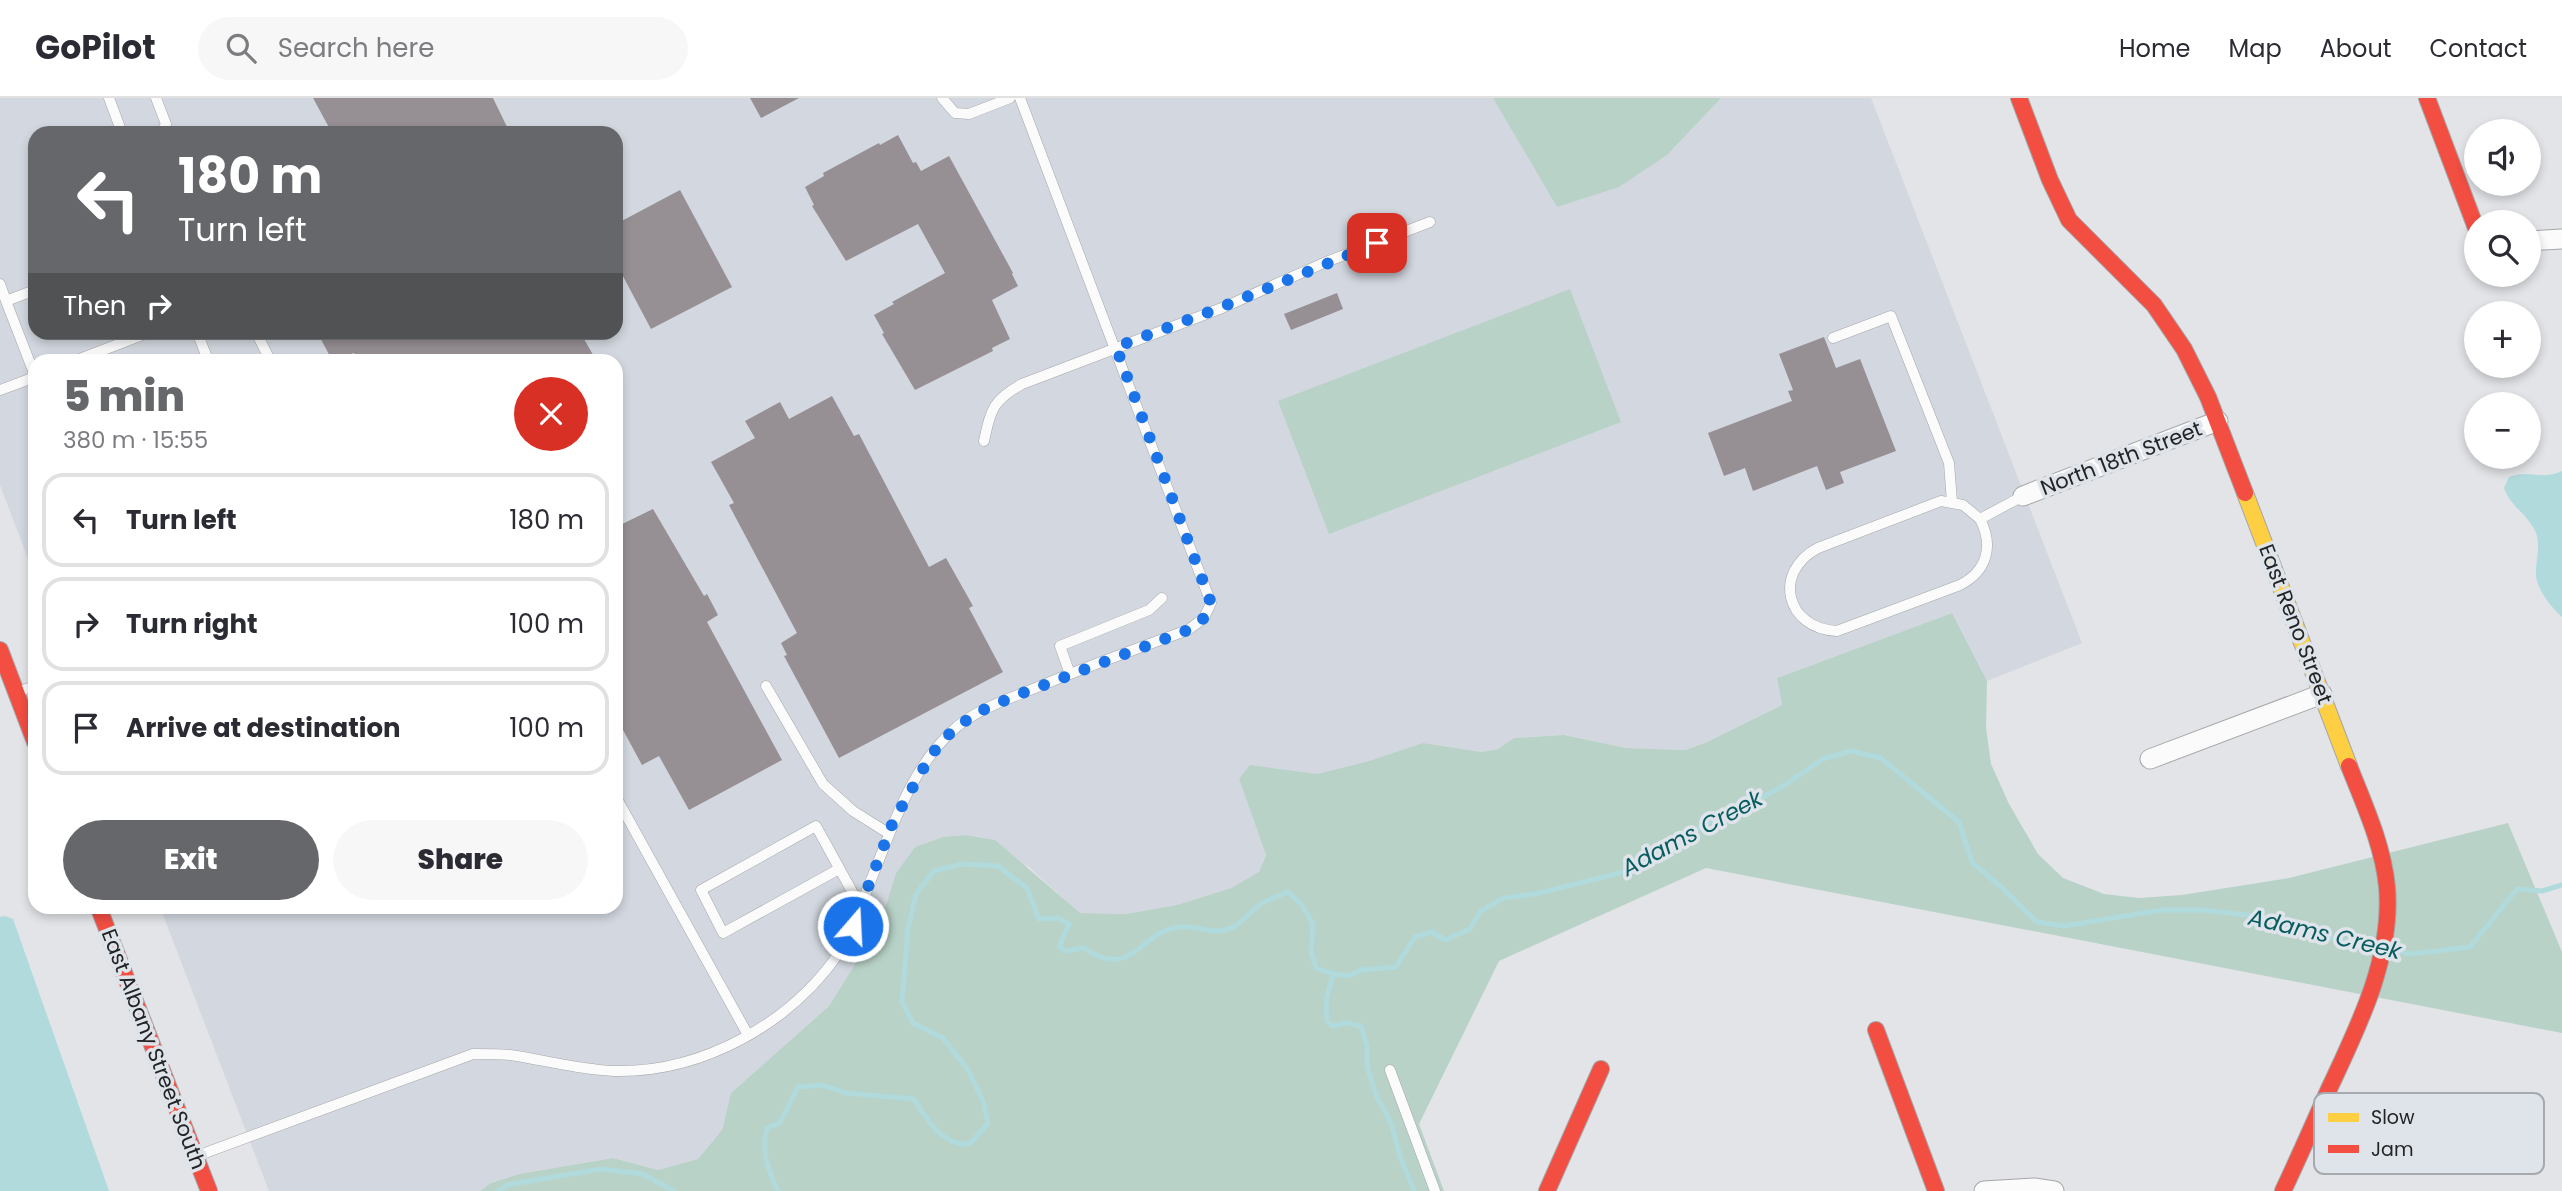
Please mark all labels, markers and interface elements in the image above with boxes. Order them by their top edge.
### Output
search box [198,17,688,80]
text: GoPilot [35,24,156,71]
icon: search [222,29,260,67]
text: Search here [278,30,434,66]
text: Home [2119,32,2191,65]
text: Map [2229,32,2282,65]
text: About [2320,32,2391,65]
text: Contact [2429,32,2527,65]
map controls [2464,119,2541,469]
button: sound [2464,119,2541,196]
text: 180 m [178,142,322,210]
icon: left [63,154,154,245]
text: Turn left [178,207,307,252]
button: search [2464,210,2541,287]
pin [1347,213,1407,273]
icon: arrive [1358,224,1396,262]
icon: right [140,287,178,325]
text: Then [63,288,126,324]
button: + [2464,301,2541,378]
text: 5 min [63,367,185,426]
button: close [514,377,588,451]
button: − [2464,392,2541,469]
street label: North 18th Street [2036,414,2206,502]
text: 380 m · 15:55 [63,424,208,456]
icon: left [67,501,105,539]
text: Turn left [126,502,237,538]
text: 180 m [509,502,584,538]
street label: East Reno Street [2252,540,2340,708]
icon: right [67,605,105,643]
text: Turn right [126,606,258,642]
text: 100 m [509,606,584,642]
icon: arrive [67,709,105,747]
text: Arrive at destination [126,710,401,746]
text: 100 m [509,710,584,746]
water label: Adams Creek [1615,782,1769,884]
button: Exit [63,820,319,900]
button: Share [333,820,588,900]
position arrow [816,889,890,963]
water label: Adams Creek [2244,901,2406,967]
street label: East Albany Street South [95,925,213,1173]
legend [2314,1093,2544,1174]
text: Slow [2371,1104,2415,1131]
text: Jam [2371,1136,2413,1163]

